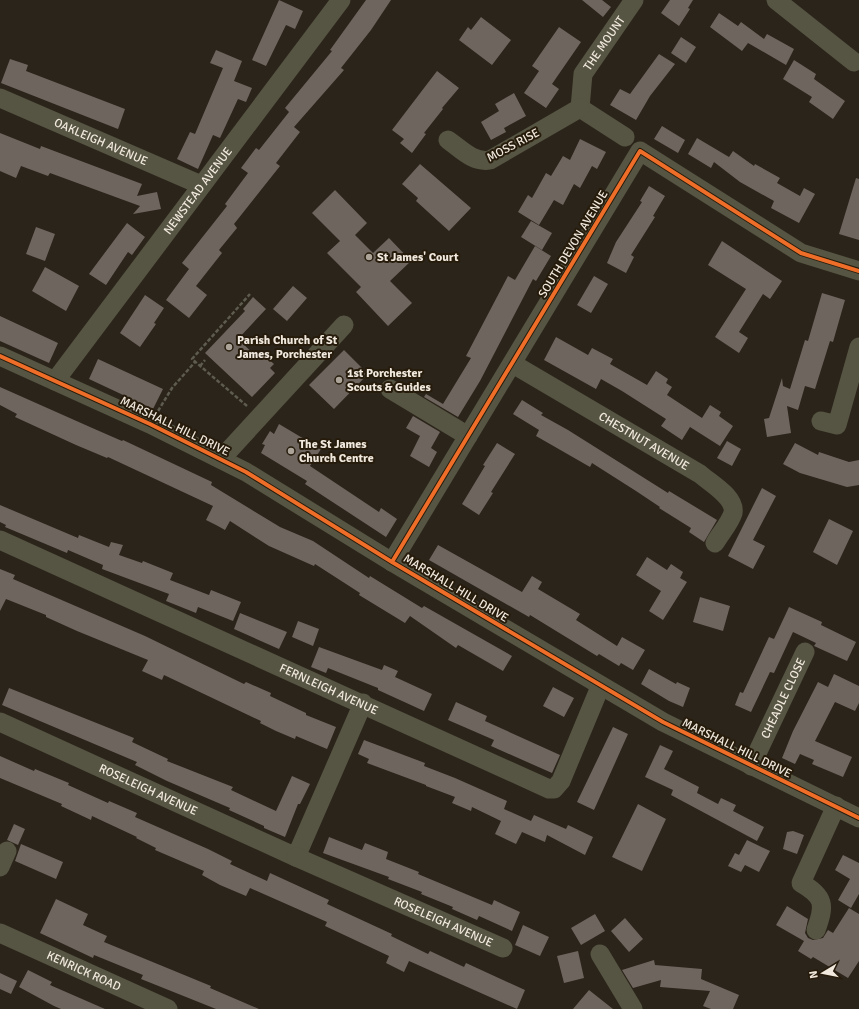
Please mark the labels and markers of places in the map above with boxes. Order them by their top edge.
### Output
place label: St James' Court [377,250,459,265]
marker: St James' Court [364,252,374,262]
place label: Parish Church of St James, Porchester [237,333,338,362]
marker: Parish Church of St James, Porchester [224,342,234,352]
place label: 1st Porchester Scouts & Guides [347,366,432,395]
marker: 1st Porchester Scouts & Guides [334,375,344,385]
place label: The St James Church Centre [299,437,374,466]
marker: The St James Church Centre [286,446,296,456]

